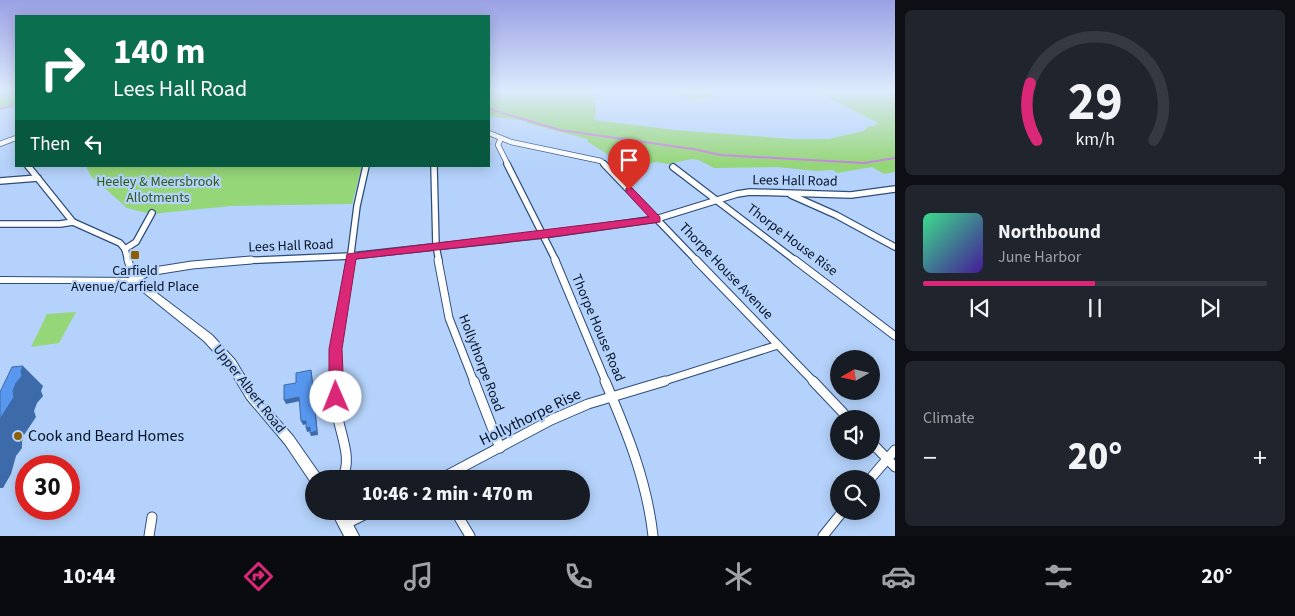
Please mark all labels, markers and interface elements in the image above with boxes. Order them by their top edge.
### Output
text: 140 m [113,27,205,77]
icon: right [30,35,95,100]
text: 29 [1068,66,1122,140]
text: Lees Hall Road [113,73,247,105]
text: km/h [1075,127,1115,152]
icon: left [80,130,108,158]
text: Then [30,131,70,158]
pin [608,139,650,190]
icon: arrive [615,146,643,174]
street label: Lees Hall Road [752,170,838,192]
park label: Heeley & Meersbrook Allotments [96,172,220,208]
street label: Thorpe House Rise [742,199,842,281]
street label: Thorpe House Avenue [674,218,778,324]
text: Northbound [998,219,1101,246]
street label: Lees Hall Road [248,235,334,257]
text: June Harbor [998,246,1081,268]
marker: Carfield Avenue/Carfield Place [129,249,141,261]
place label: Carfield Avenue/Carfield Place [71,261,199,297]
street label: Thorpe House Road [566,271,630,385]
icon: previous [966,294,994,322]
icon: pause [1081,294,1109,322]
icon: next [1196,294,1224,322]
street label: Hollythorpe Road [453,311,509,415]
street label: Upper Albert Road [208,341,290,437]
north arrow [830,350,880,400]
map controls [830,350,880,520]
position arrow [309,370,361,422]
street label: Hollythorpe Rise [475,383,585,451]
text: Climate [923,407,974,429]
button: sound [830,410,880,460]
place label: Cook and Beard Homes [28,425,184,447]
marker: Cook and Beard Homes [12,430,24,442]
text: 20° [1068,430,1122,484]
text: − [923,438,937,478]
text: + [1253,438,1267,478]
speed limit sign: 30 [15,455,80,520]
button: search [830,470,880,520]
text: 10:46 · 2 min · 470 m [362,481,533,508]
icon: directions [241,559,276,594]
icon: music [401,559,436,594]
icon: phone [561,559,596,594]
icon: climate [721,559,756,594]
icon: car [881,559,916,594]
icon: filters [1041,559,1076,594]
text: 10:44 [63,560,116,592]
text: 20° [1201,560,1232,592]

